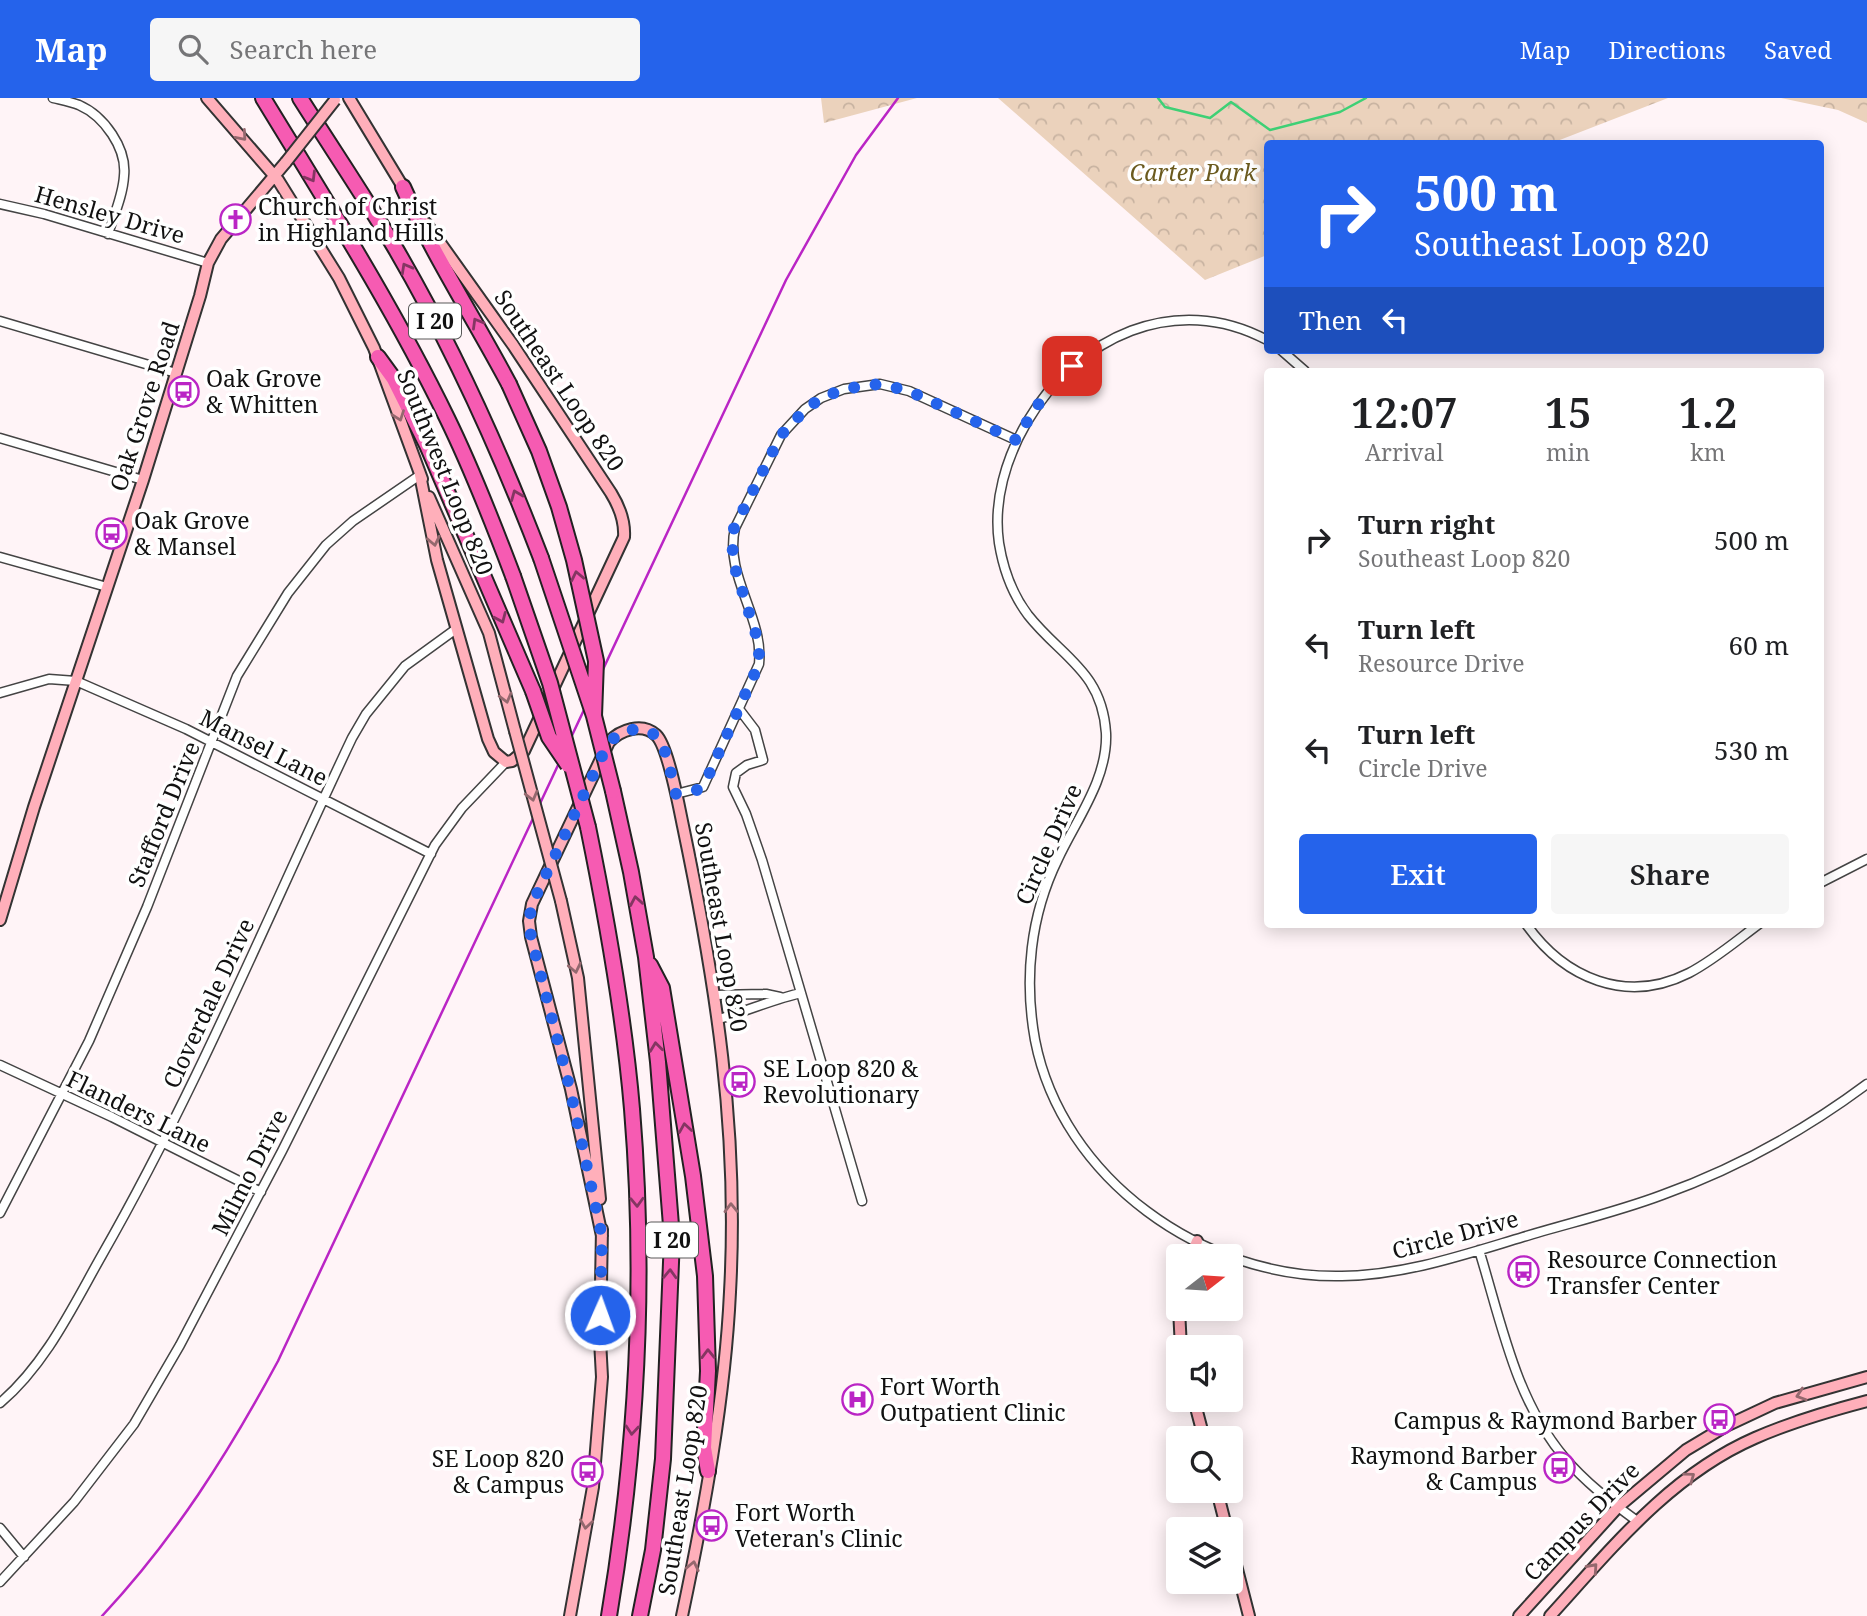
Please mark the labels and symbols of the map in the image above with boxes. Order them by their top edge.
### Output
one-way arrow [234,128,246,141]
park label: Carter Park [1130,156,1257,188]
one-way arrow [303,170,316,183]
street label: Hensley Drive [31,177,189,251]
place label: Church of Christ in Highland Hills [258,190,444,248]
church icon: Church of Christ in Highland Hills [218,202,252,236]
one-way arrow [401,263,414,276]
street label: Southeast Loop 820 [487,283,633,477]
road number: I 20 [409,304,461,339]
street label: Oak Grove Road [101,317,187,495]
one-way arrow [472,318,485,331]
pin [1042,336,1102,396]
place label: Oak Grove & Whitten [206,362,322,420]
street label: Southwest Loop 820 [390,364,502,580]
bus stop icon: Oak Grove & Whitten [166,374,200,408]
one-way arrow [391,409,405,422]
one-way arrow [510,489,524,502]
place label: Oak Grove & Mansel [134,504,250,562]
bus stop icon: Oak Grove & Mansel [94,516,128,550]
one-way arrow [425,535,440,547]
one-way arrow [571,570,586,582]
one-way arrow [493,610,507,623]
one-way arrow [498,692,512,704]
street label: Mansel Lane [195,701,333,793]
street label: Stafford Drive [119,736,207,892]
street label: Circle Drive [1007,778,1089,910]
one-way arrow [524,790,539,802]
street label: Southeast Loop 820 [688,820,756,1034]
one-way arrow [629,895,644,907]
street label: Cloverdale Drive [155,913,261,1093]
one-way arrow [567,962,582,974]
one-way arrow [648,1041,663,1053]
place label: SE Loop 820 & Revolutionary [763,1052,919,1110]
street label: Flanders Lane [62,1062,216,1160]
bus stop icon: SE Loop 820 & Revolutionary [723,1064,757,1098]
street label: Milmo Drive [204,1103,294,1241]
one-way arrow [678,1122,693,1134]
one-way arrow [629,1197,645,1208]
street label: Circle Drive [1388,1202,1522,1266]
one-way arrow [723,1203,739,1213]
road number: I 20 [646,1222,698,1258]
place label: Resource Connection Transfer Center [1547,1243,1777,1301]
north arrow [1166,1244,1242,1321]
bus stop icon: Resource Connection Transfer Center [1507,1255,1541,1289]
one-way arrow [663,1268,678,1279]
position arrow [563,1278,637,1352]
one-way arrow [700,1349,716,1359]
place label: Fort Worth Outpatient Clinic [880,1370,1066,1428]
hospital icon: Fort Worth Outpatient Clinic [840,1382,874,1416]
street label: Southeast Loop 820 [650,1383,714,1597]
one-way arrow [1795,1386,1807,1401]
bus stop icon: Campus & Raymond Barber [1703,1403,1737,1437]
place label: Campus & Raymond Barber [1393,1404,1697,1436]
one-way arrow [625,1424,640,1435]
place label: Raymond Barber & Campus [1350,1439,1537,1497]
place label: SE Loop 820 & Campus [432,1442,564,1500]
bus stop icon: Raymond Barber & Campus [1543,1451,1577,1485]
bus stop icon: SE Loop 820 & Campus [570,1454,604,1488]
street label: Campus Drive [1516,1454,1646,1588]
one-way arrow [1682,1473,1694,1485]
place label: Fort Worth Veteran's Clinic [735,1496,903,1554]
bus stop icon: Fort Worth Veteran's Clinic [695,1508,729,1542]
one-way arrow [578,1518,593,1530]
one-way arrow [684,1560,699,1572]
one-way arrow [1585,1563,1598,1576]

